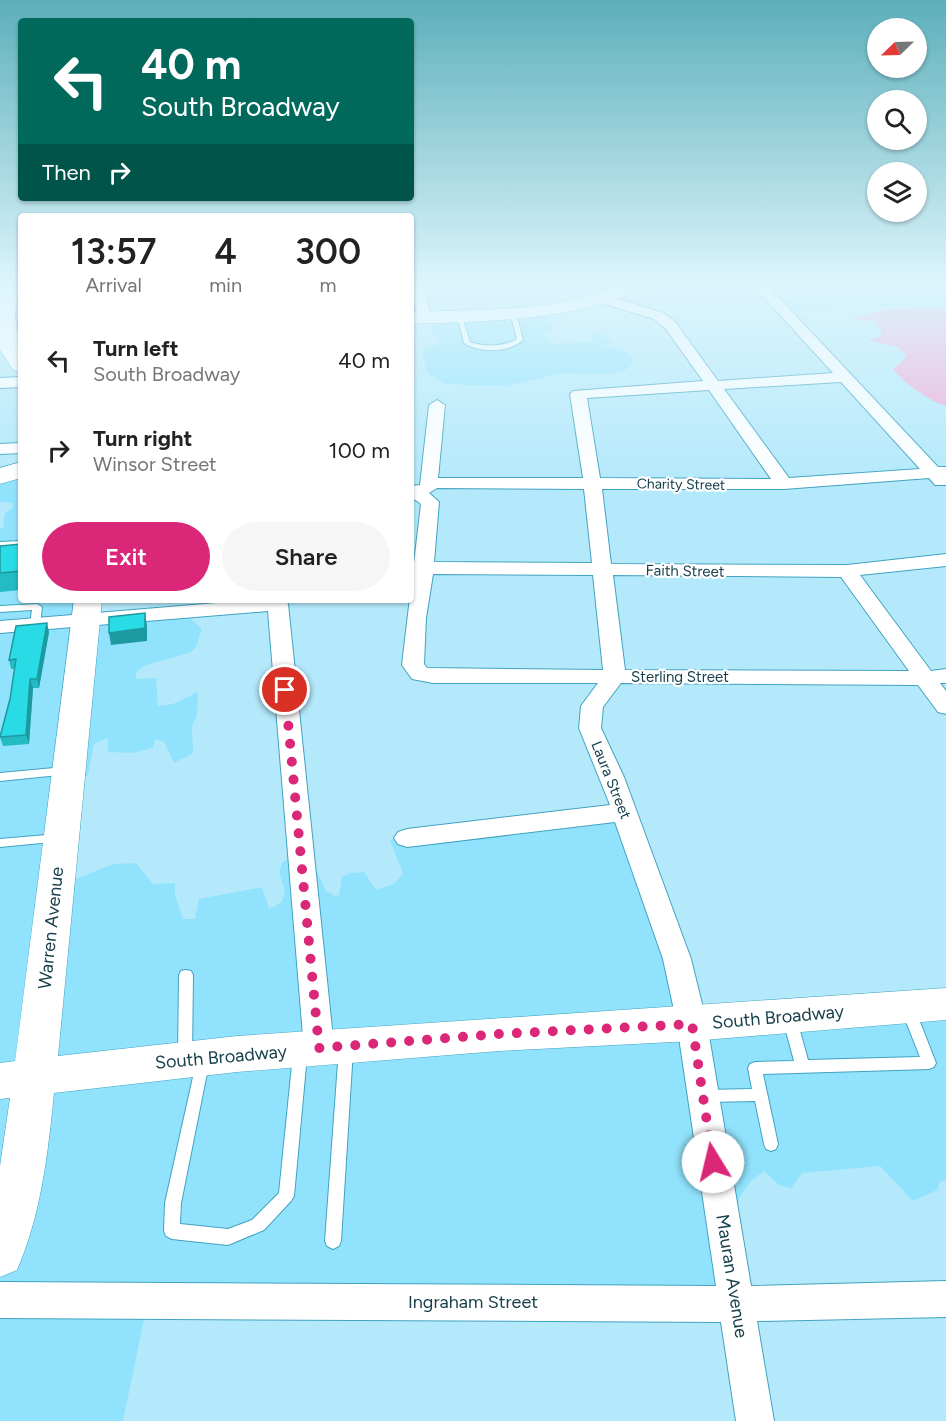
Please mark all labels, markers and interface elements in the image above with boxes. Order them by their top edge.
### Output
north arrow [867,18,927,78]
map controls [867,18,927,222]
text: 40 m [141,39,241,90]
icon: left [42,42,120,120]
text: South Broadway [141,90,340,123]
button: search [867,90,927,150]
icon: right [103,156,136,189]
text: Then [42,159,91,186]
button: layers [867,162,927,222]
text: 13:57 [71,230,156,273]
text: 4 [214,230,237,273]
text: 300 [295,230,361,273]
text: Arrival [85,273,142,297]
text: min [209,273,242,297]
text: m [320,273,337,297]
text: Turn left [93,335,179,362]
icon: left [42,344,75,377]
text: 40 m [338,347,390,374]
text: South Broadway [93,362,240,386]
text: Turn right [93,425,192,452]
icon: right [42,434,75,467]
text: 100 m [329,437,390,464]
text: Winsor Street [93,452,217,476]
street label: Charity Street [637,475,725,494]
button: Exit [42,522,210,591]
button: Share [222,522,390,591]
street label: Faith Street [645,561,725,581]
pin [259,664,310,715]
street label: Sterling Street [631,668,729,686]
icon: arrive [268,673,301,706]
street label: Laura Street [587,738,635,822]
street label: Warren Avenue [34,865,68,990]
street label: South Broadway [711,1000,845,1034]
street label: South Broadway [154,1040,288,1074]
position arrow [681,1130,745,1194]
street label: Mauran Avenue [711,1213,753,1340]
street label: Ingraham Street [408,1291,538,1313]

